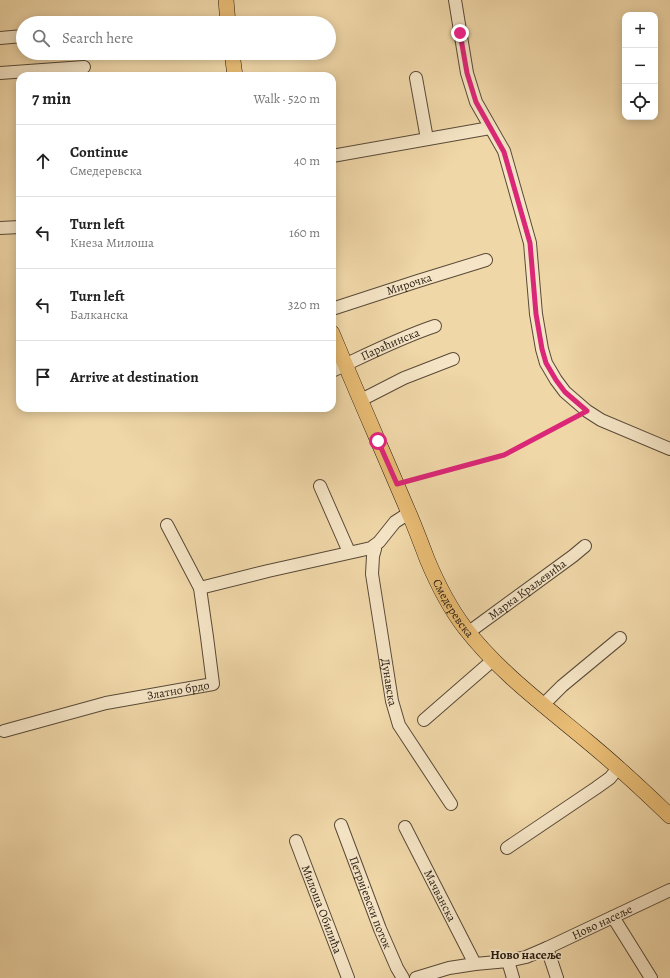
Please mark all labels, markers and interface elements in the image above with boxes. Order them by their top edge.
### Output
map controls [622,12,658,120]
button: + [622,12,658,48]
search box [16,16,336,60]
route end [451,24,469,42]
icon: search [30,27,52,49]
text: Search here [62,28,133,48]
button: − [622,48,658,84]
button: locate [622,84,658,120]
text: 7 min [32,87,71,110]
text: Walk · 520 m [253,90,320,107]
text: Continue [70,142,128,162]
icon: ahead [32,150,54,172]
text: 40 m [294,152,320,169]
text: Смедеревска [70,162,142,179]
text: Turn left [70,214,125,234]
icon: left [32,222,54,244]
text: 160 m [289,224,320,241]
text: Кнеза Милоша [70,234,154,251]
street label: Мирочка [384,269,434,299]
text: Turn left [70,286,125,306]
icon: left [32,294,54,316]
text: 320 m [288,296,320,313]
text: Балканска [70,306,128,323]
street label: Параћинска [358,324,422,364]
icon: arrive [32,366,54,388]
text: Arrive at destination [70,367,199,387]
route start [369,432,387,450]
street label: Марка Краљевића [485,555,570,623]
street label: Смедеревска [429,576,478,641]
street label: Дунавска [377,657,401,708]
street label: Златно брдо [146,677,211,704]
street label: Петријевски поток [345,854,396,951]
street label: Милоша Обилића [298,863,346,956]
street label: Мачванска [420,867,460,925]
street label: Ново насеље [569,901,635,943]
district label: Ново насеље [490,946,562,963]

